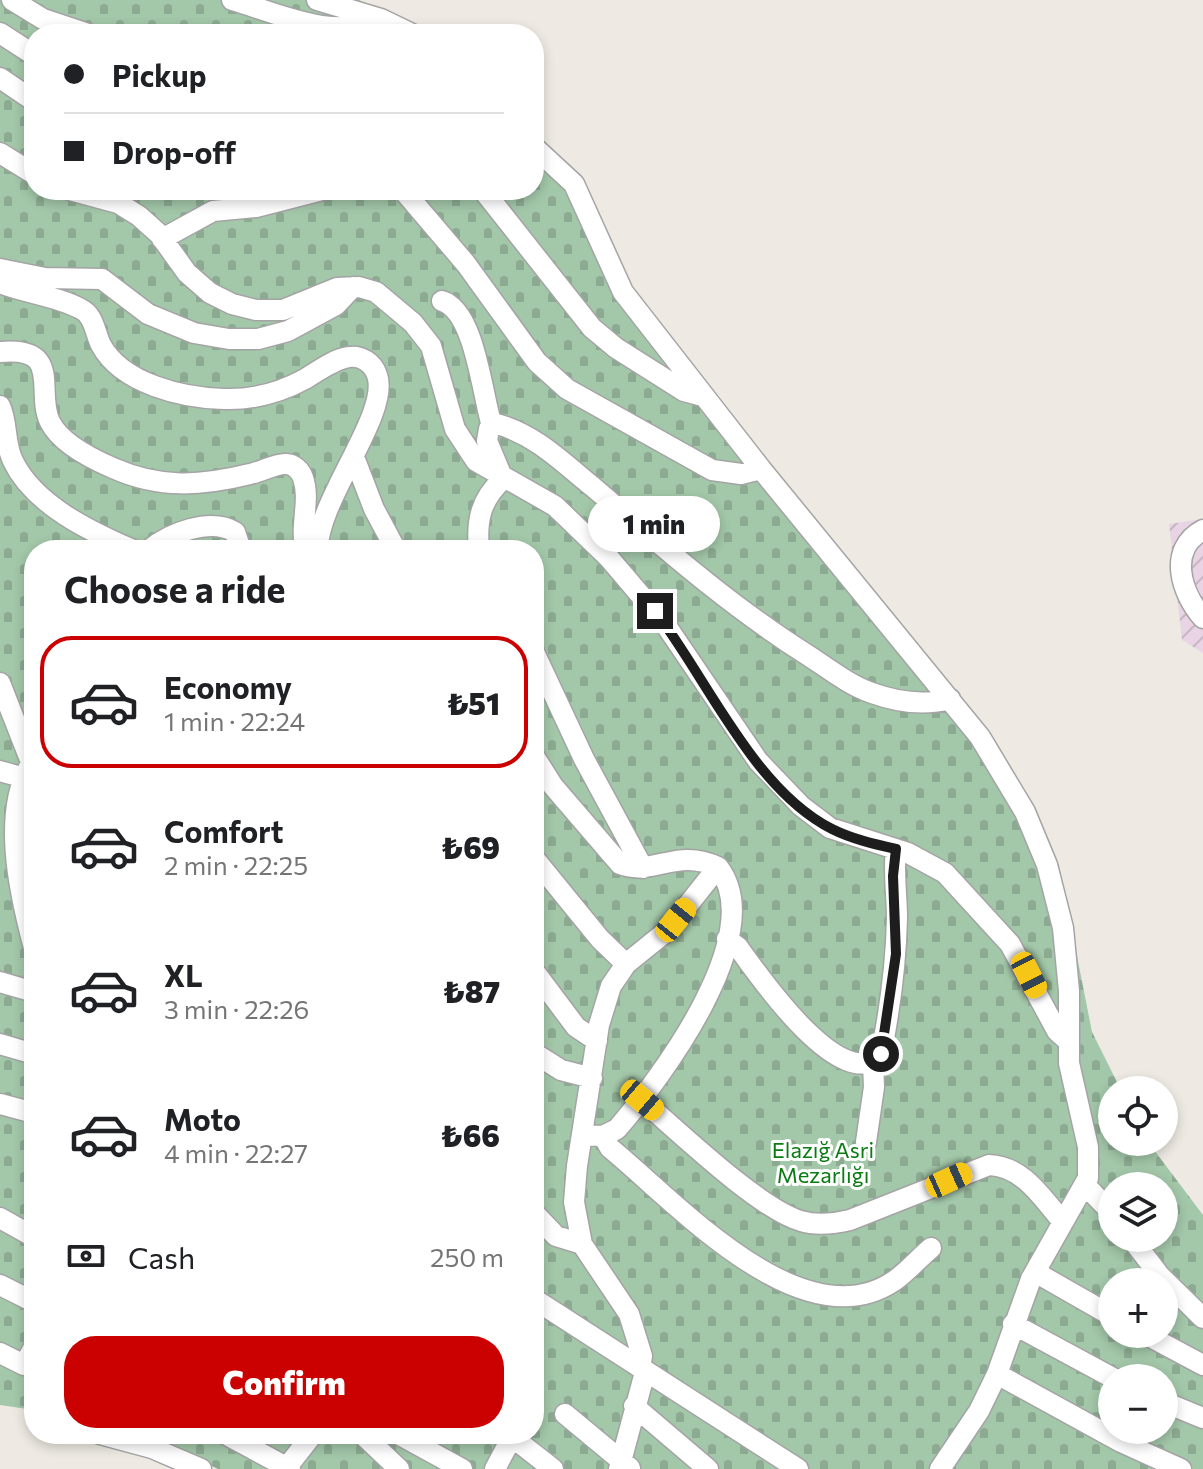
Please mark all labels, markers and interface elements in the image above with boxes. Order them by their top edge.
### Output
text: Pickup [112,56,206,93]
text: Drop-off [112,133,236,170]
callout: 1 min [589,495,721,551]
text: 1 min [623,508,685,539]
text: Choose a ride [64,566,285,610]
route end [637,593,673,629]
icon: car [68,666,140,738]
text: Economy [164,668,292,705]
text: ₺51 [447,684,500,721]
text: 1 min · 22:24 [164,705,305,736]
icon: car [68,810,140,882]
text: Comfort [164,812,283,849]
text: ₺69 [441,828,500,865]
text: 2 min · 22:25 [164,849,308,880]
car [652,894,700,946]
car [1007,948,1051,1002]
icon: car [68,954,140,1026]
text: XL [164,956,203,993]
text: ₺87 [443,972,500,1009]
text: 3 min · 22:26 [164,993,309,1024]
route start [863,1036,899,1072]
car [616,1075,668,1125]
map controls [1098,1076,1178,1444]
button: locate [1098,1076,1178,1156]
icon: car [68,1098,140,1170]
text: Moto [164,1100,241,1137]
text: ₺66 [441,1116,500,1153]
park label: Elazığ Asri Mezarlığı [772,1136,874,1188]
text: 4 min · 22:27 [164,1137,308,1168]
car [922,1159,976,1201]
button: layers [1098,1172,1178,1252]
icon: cash [64,1234,108,1278]
text: Cash [128,1238,195,1275]
text: 250 m [430,1241,504,1272]
button: + [1098,1268,1178,1348]
button: Confirm [64,1336,504,1428]
button: − [1098,1364,1178,1444]

